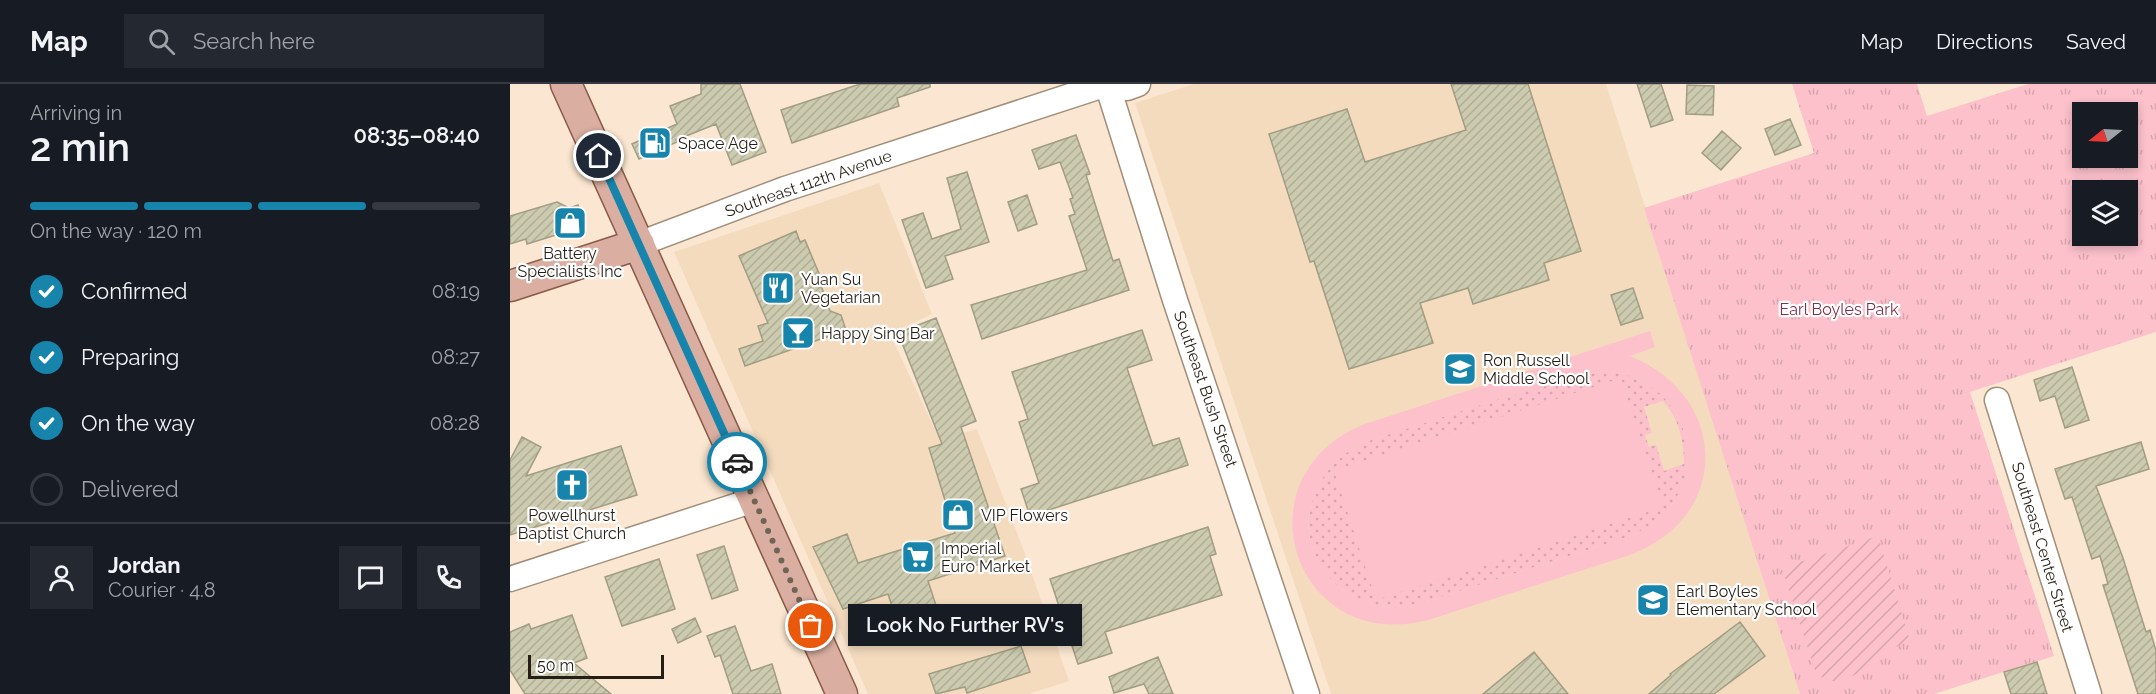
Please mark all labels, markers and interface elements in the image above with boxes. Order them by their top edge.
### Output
search box [124,14,544,68]
text: Map [30,25,88,58]
icon: search [145,25,178,58]
text: Search here [193,28,315,54]
text: Map [1860,29,1903,54]
text: Directions [1936,29,2033,54]
text: Saved [2066,29,2126,54]
text: Arriving in [30,101,122,125]
north arrow [2072,102,2138,168]
map controls [2072,102,2138,246]
text: 08:35–08:40 [354,122,480,148]
text: 2 min [30,124,130,170]
fuel station icon: Space Age [637,125,673,161]
pin [573,130,624,181]
place label: Space Age [678,134,758,153]
icon: home [582,139,615,172]
street label: Southeast 112th Avenue [722,146,894,221]
button: layers [2072,180,2138,246]
shop icon: Battery Specialists Inc [552,205,588,241]
text: On the way · 120 m [30,219,202,243]
place label: Battery Specialists Inc [518,244,623,281]
restaurant icon: Yuan Su Vegetarian [760,270,796,306]
place label: Yuan Su Vegetarian [801,270,881,307]
icon: check [30,275,63,308]
text: Confirmed [81,278,188,304]
text: 08:19 [432,279,480,303]
park label: Earl Boyles Park [1780,300,1899,319]
street label: Southeast Bush Street [1170,308,1241,471]
bar icon: Happy Sing Bar [780,315,816,351]
place label: Happy Sing Bar [821,324,935,343]
icon: check [30,341,63,374]
text: Preparing [81,344,179,370]
text: 08:27 [431,345,480,369]
school or university icon: Ron Russell Middle School [1442,351,1478,387]
place label: Ron Russell Middle School [1483,351,1590,388]
icon: check [30,407,63,440]
text: On the way [81,410,195,436]
text: 08:28 [430,411,480,435]
courier [707,432,767,492]
icon: car [721,446,754,479]
street label: Southeast Center Street [2008,460,2078,635]
church icon: Powellhurst Baptist Church [554,467,590,503]
text: Delivered [81,476,179,502]
shop icon: VIP Flowers [940,497,976,533]
place label: Powellhurst Baptist Church [518,506,626,543]
place label: VIP Flowers [981,506,1068,525]
supermarket icon: Imperial Euro Market [900,539,936,575]
place label: Imperial Euro Market [941,539,1031,576]
button: person [30,546,93,609]
button: chat [339,546,402,609]
button: phone [417,546,480,609]
text: Jordan [108,552,180,578]
text: Courier · 4.8 [108,578,216,602]
school or university icon: Earl Boyles Elementary School [1635,582,1671,618]
place label: Earl Boyles Elementary School [1676,582,1817,619]
pin [785,600,836,651]
callout: Look No Further RV's [847,605,1081,647]
icon: bag [794,609,827,642]
text: Look No Further RV's [866,613,1064,637]
scale bar [528,652,664,680]
text: 50 m [537,656,574,675]

